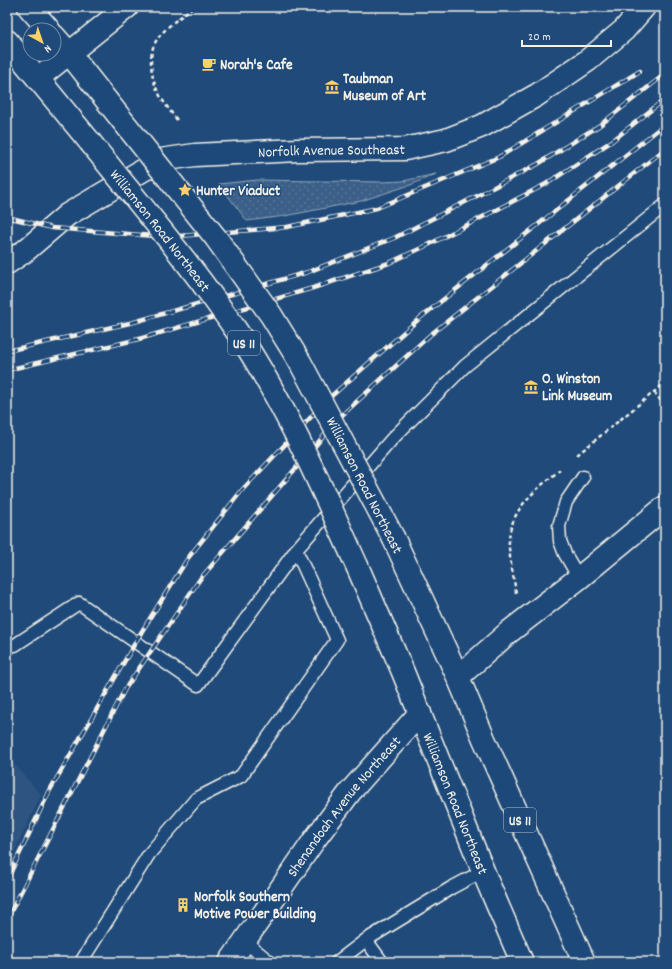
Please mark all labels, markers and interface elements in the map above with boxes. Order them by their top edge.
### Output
north arrow [22,22,62,62]
scale bar [522,22,611,48]
text: 20 m [528,29,551,46]
text: N [39,40,54,56]
place label: Norah's Cafe [220,55,293,77]
cafe icon: Norah's Cafe [201,56,217,72]
place label: Taubman Museum of Art [343,69,427,108]
museum icon: Taubman Museum of Art [324,79,340,95]
street label: Norfolk Avenue Southeast [258,140,406,165]
street label: Williamson Road Northeast [103,165,215,298]
place label: Hunter Viaduct [196,181,281,203]
place icon: Hunter Viaduct [177,182,193,198]
road number: US 11 [228,331,260,355]
place label: O. Winston Link Museum [542,369,612,408]
museum icon: O. Winston Link Museum [523,379,539,395]
street label: Williamson Road Northeast [319,414,407,559]
street label: Williamson Road Northeast [416,730,493,879]
street label: Shenandoah Avenue Northeast [283,732,408,882]
road number: US 11 [504,808,536,832]
place label: Norfolk Southern Motive Power Building [194,887,316,926]
building icon: Norfolk Southern Motive Power Building [175,897,191,913]

